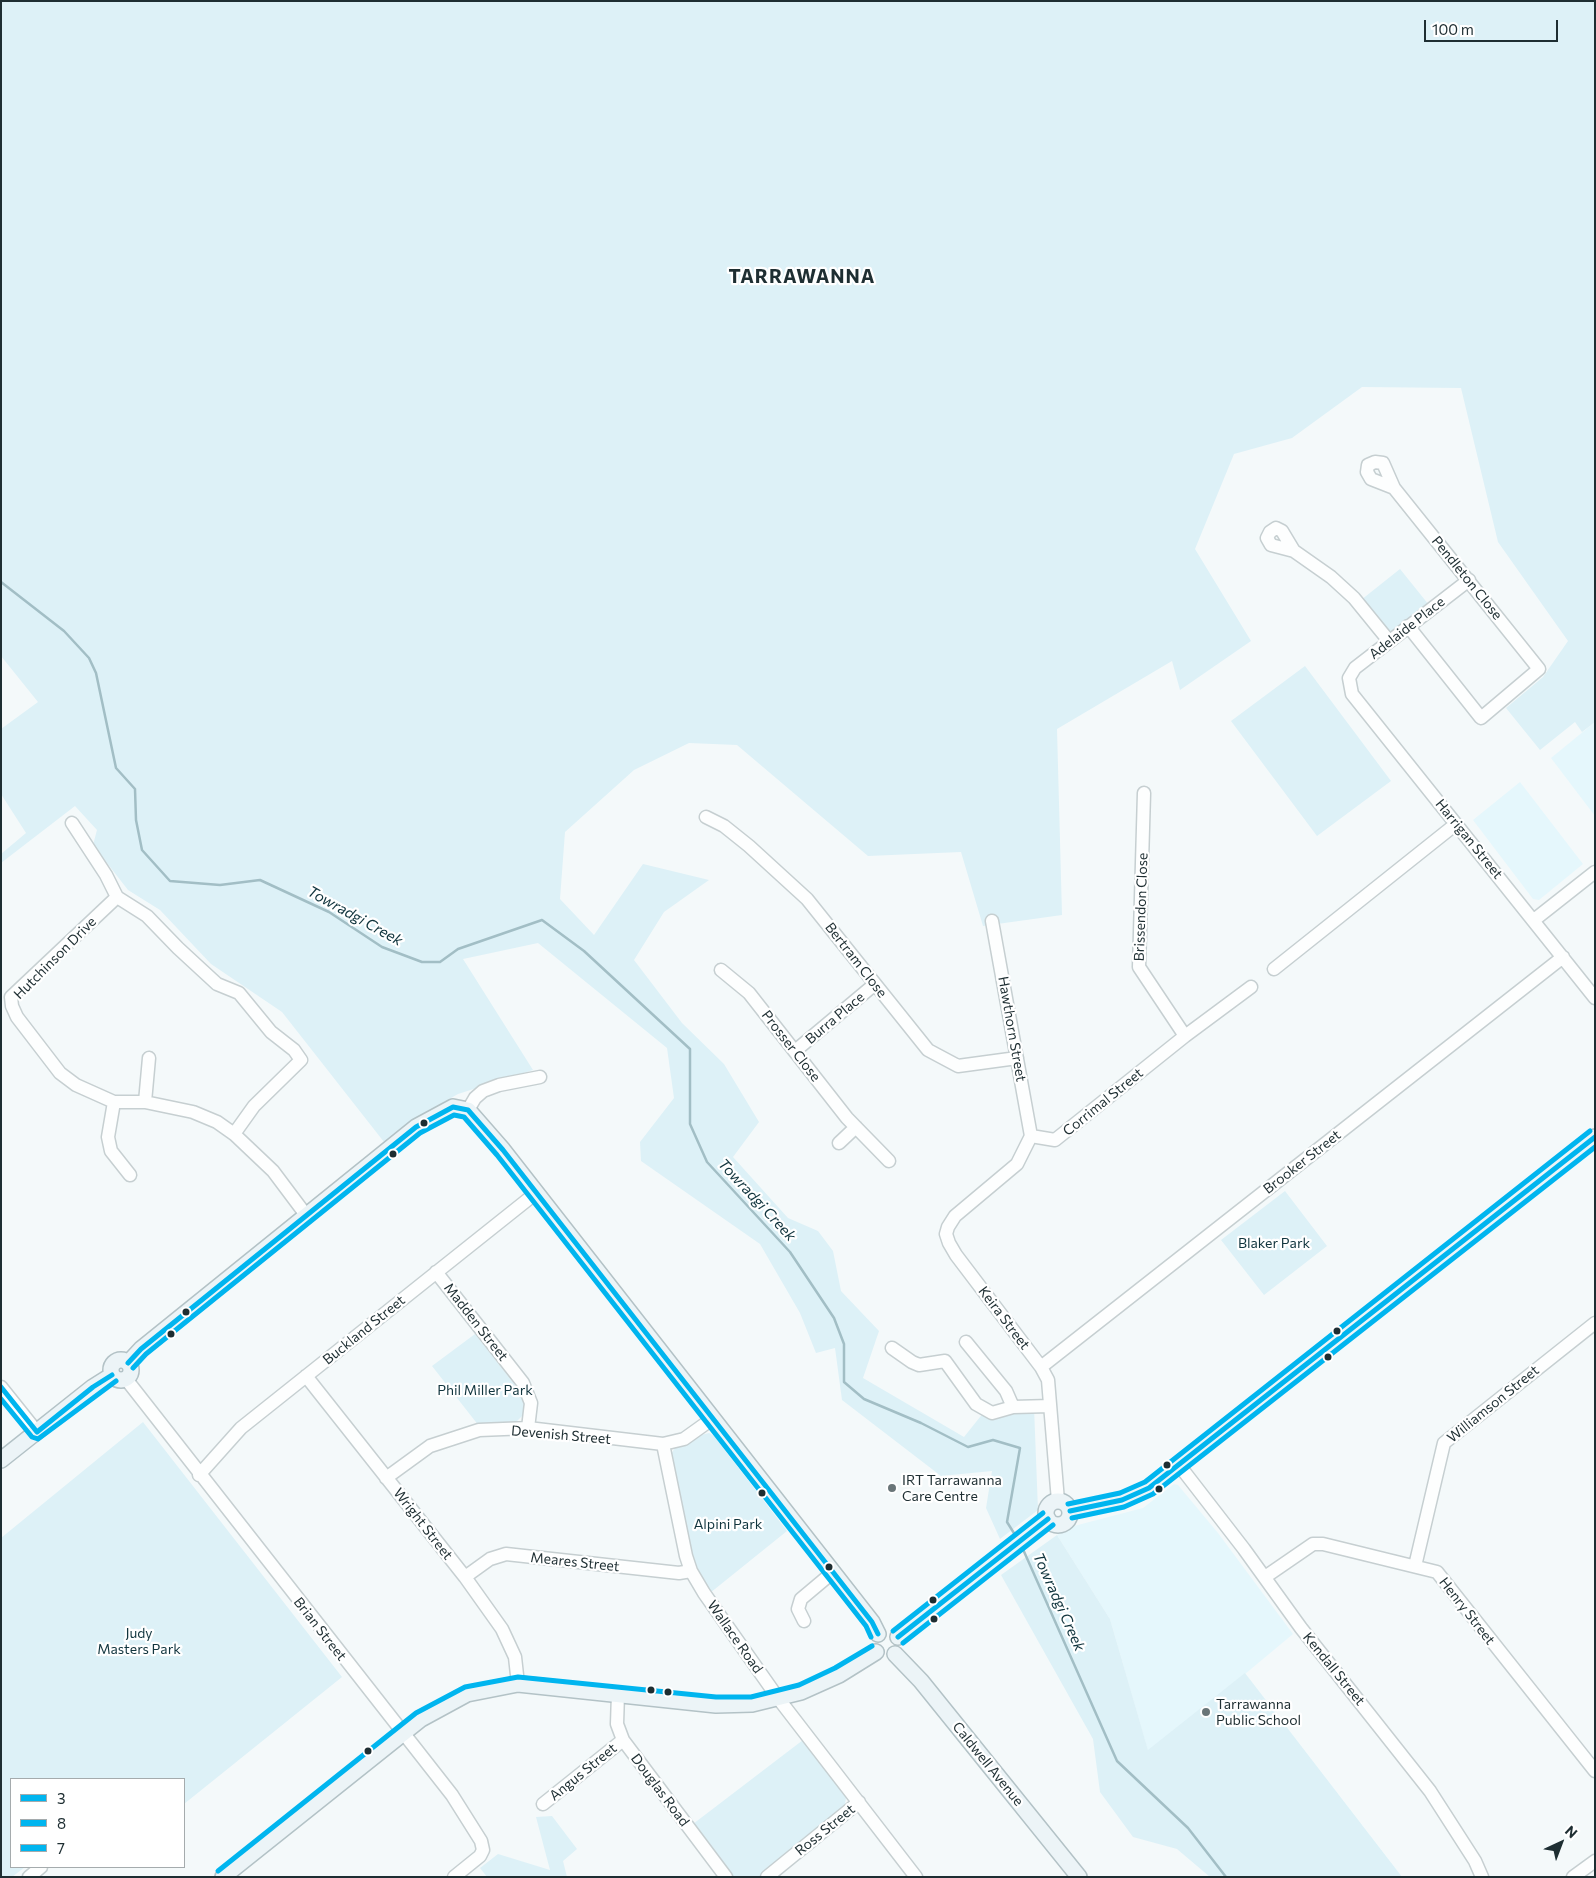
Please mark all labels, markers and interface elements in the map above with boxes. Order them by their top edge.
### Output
scale bar [1426,10,1560,42]
text: 100 m [1432,20,1474,38]
district label: TARRAWANNA [727,266,877,288]
street label: Pendleton Close [1428,533,1506,623]
street label: Adelaide Place [1366,593,1448,663]
street label: Harrigan Street [1432,796,1506,882]
street label: Brissendon Close [1131,852,1151,962]
water label: Towradgi Creek [304,882,406,950]
street label: Hutchinson Drive [10,913,100,1003]
street label: Bertram Close [822,919,890,1001]
street label: Hawthorn Street [994,975,1030,1083]
street label: Burra Place [802,988,868,1048]
street label: Prosser Close [758,1007,824,1085]
street label: Corrimal Street [1060,1065,1146,1139]
unlabelled marker [419,1118,429,1128]
street label: Brooker Street [1260,1127,1344,1197]
unlabelled marker [388,1149,398,1159]
water label: Towradgi Creek [714,1155,800,1245]
park label: Blaker Park [1238,1235,1310,1251]
street label: Madden Street [440,1280,512,1364]
street label: Keira Street [975,1283,1033,1353]
street label: Buckland Street [320,1292,408,1368]
unlabelled marker [181,1307,191,1317]
unlabelled marker [1332,1326,1342,1336]
unlabelled marker [166,1329,176,1339]
unlabelled marker [1323,1352,1333,1362]
street label: Williamson Street [1444,1362,1542,1446]
park label: Phil Miller Park [437,1382,533,1398]
street label: Devenish Street [510,1422,612,1448]
unlabelled marker [1162,1460,1172,1470]
place label: IRT Tarrawanna Care Centre [902,1472,1002,1504]
marker: IRT Tarrawanna Care Centre [886,1482,898,1494]
unlabelled marker [1154,1484,1164,1494]
street label: Wright Street [390,1485,456,1563]
unlabelled marker [757,1488,767,1498]
park label: Alpini Park [694,1516,762,1532]
street label: Meares Street [530,1549,620,1575]
water label: Towradgi Creek [1029,1550,1089,1654]
unlabelled marker [824,1562,834,1572]
street label: Henry Street [1435,1574,1499,1648]
street label: Brian Street [290,1594,350,1664]
unlabelled marker [928,1595,938,1605]
street label: Wallace Road [704,1597,766,1677]
unlabelled marker [929,1614,939,1624]
park label: Judy Masters Park [97,1625,181,1658]
street label: Kendall Street [1299,1629,1369,1709]
unlabelled marker [646,1685,656,1695]
unlabelled marker [663,1687,673,1697]
place label: Tarrawanna Public School [1216,1696,1301,1728]
marker: Tarrawanna Public School [1200,1706,1212,1718]
street label: Caldwell Avenue [949,1719,1027,1809]
street label: Angus Street [546,1740,620,1804]
unlabelled marker [363,1746,373,1756]
street label: Douglas Road [627,1750,693,1830]
legend [10,1778,185,1868]
text: 3 [57,1789,66,1807]
street label: Ross Street [792,1801,858,1859]
text: 8 [57,1814,66,1832]
north arrow [1536,1818,1586,1868]
text: N [1562,1822,1581,1841]
text: 7 [57,1839,65,1857]

